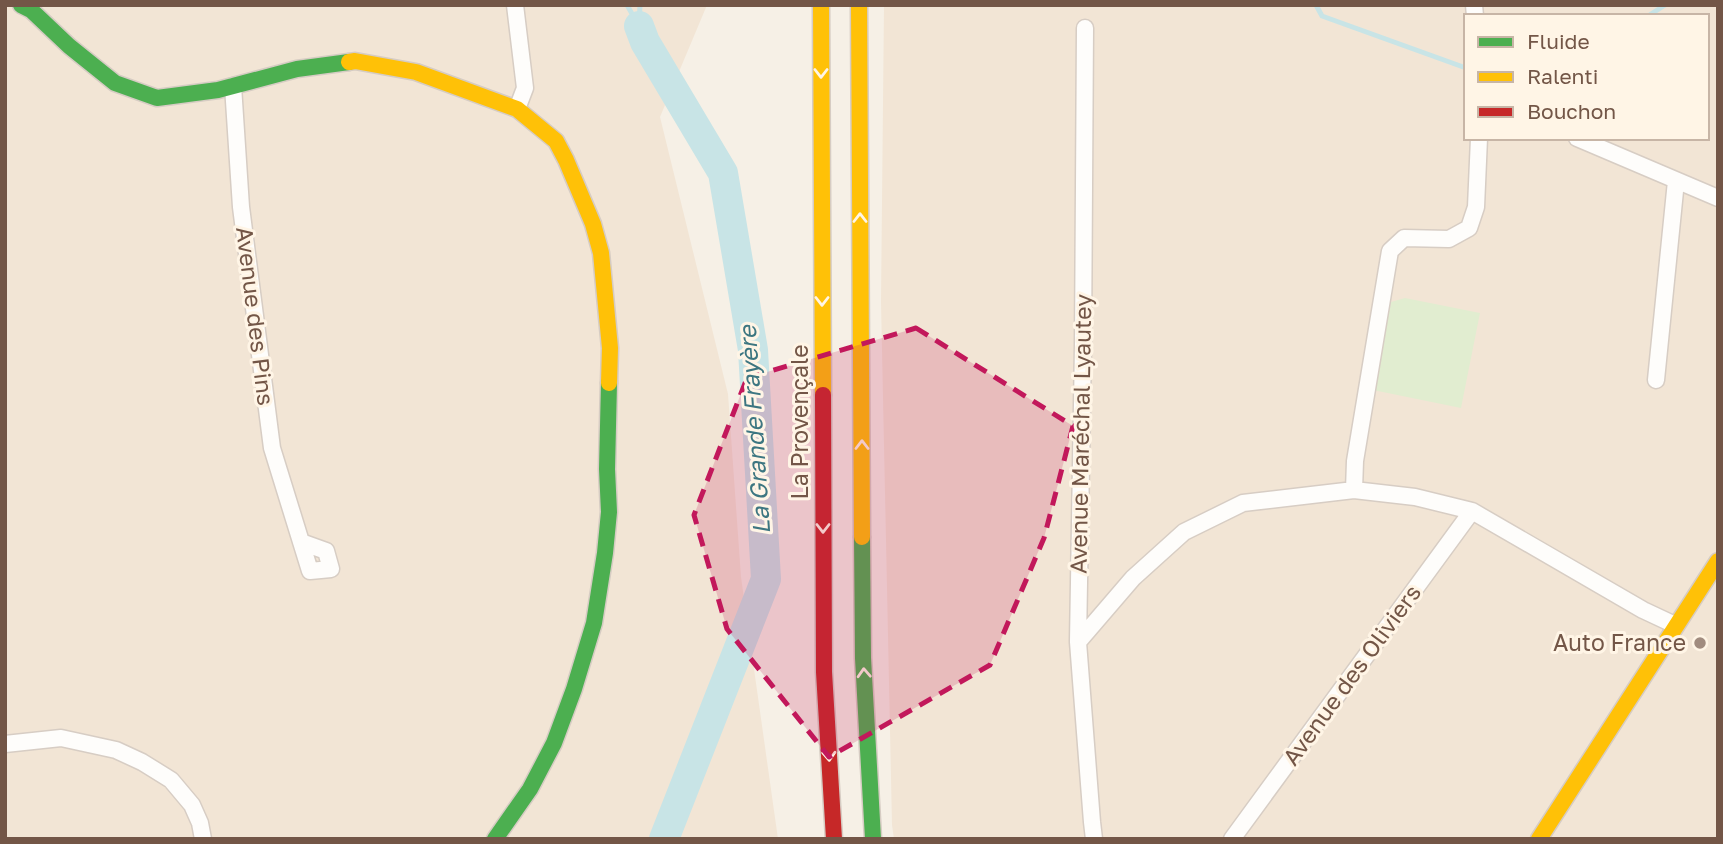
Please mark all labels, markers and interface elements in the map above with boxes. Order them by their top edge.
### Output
legend [1464,14,1709,140]
text: Fluide [1527,28,1590,54]
text: Ralenti [1527,63,1598,89]
one-way arrow [813,69,829,79]
text: Bouchon [1527,98,1616,124]
one-way arrow [852,212,868,223]
street label: Avenue des Pins [231,225,281,407]
street label: Avenue Maréchal Lyautey [1064,294,1096,574]
one-way arrow [814,296,830,307]
water label: La Grande Frayère [732,323,776,535]
street label: La Provençale [785,344,813,500]
one-way arrow [854,440,870,450]
one-way arrow [816,523,831,534]
street label: Avenue des Oliviers [1276,579,1426,770]
place label: Auto France [1553,628,1686,656]
marker: Auto France [1692,635,1708,651]
one-way arrow [856,667,871,678]
one-way arrow [821,751,836,762]

